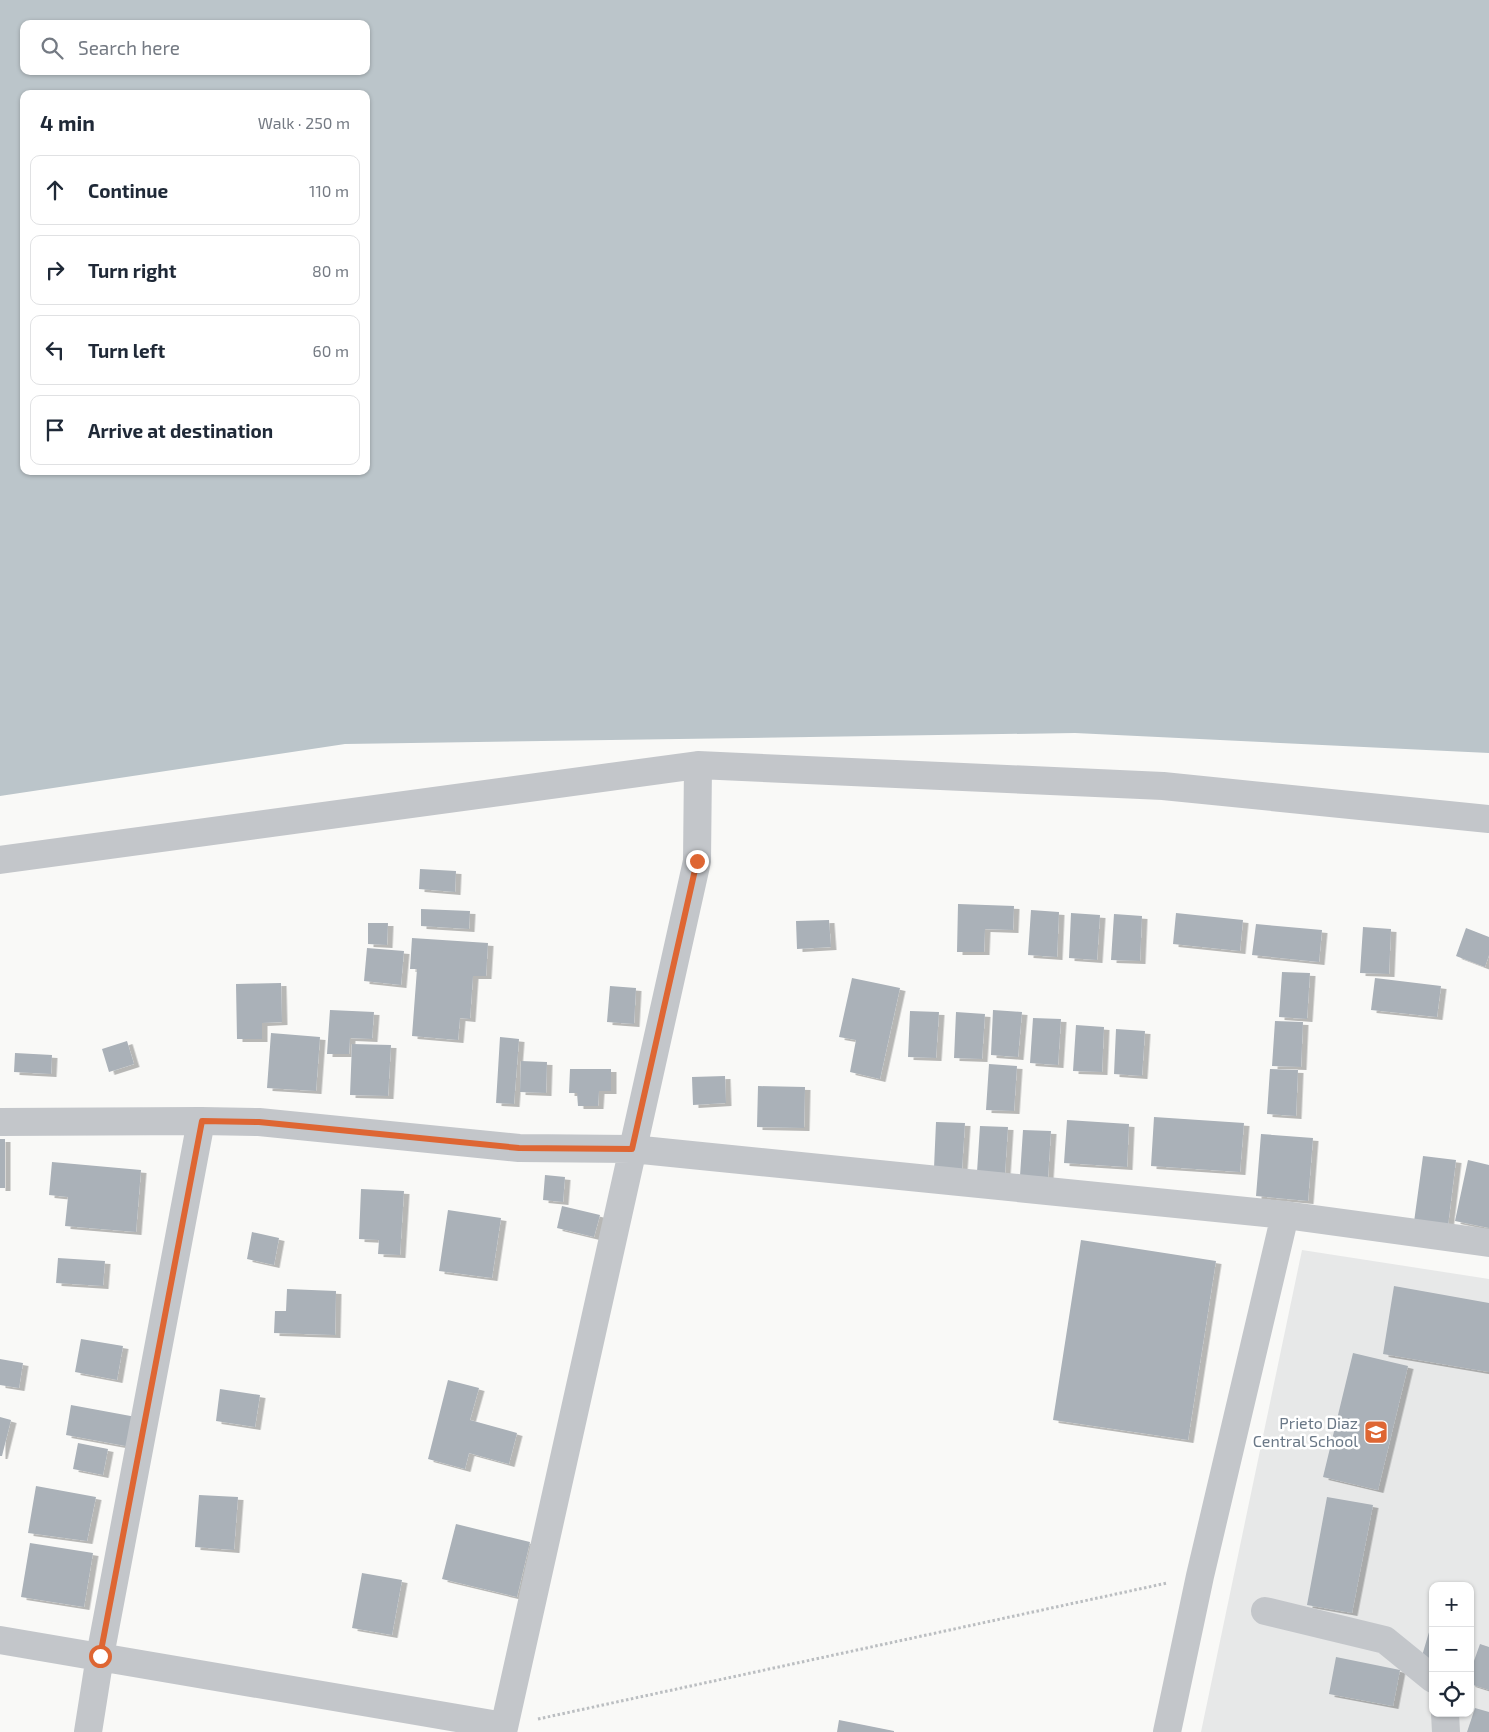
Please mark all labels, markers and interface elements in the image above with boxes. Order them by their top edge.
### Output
search box [20,20,370,75]
icon: search [38,34,66,62]
text: Search here [78,36,180,59]
text: 4 min [40,110,95,135]
text: Walk · 250 m [258,113,350,132]
icon: ahead [41,176,69,204]
text: Continue [88,179,168,202]
text: 110 m [309,181,349,200]
icon: right [41,256,69,284]
text: Turn right [88,259,176,282]
text: 80 m [312,261,349,280]
icon: left [41,336,69,364]
text: Turn left [88,339,165,362]
text: 60 m [313,341,349,360]
icon: arrive [41,416,69,444]
text: Arrive at destination [88,419,273,442]
route end [686,850,709,873]
place label: Prieto Diaz Central School [1253,1413,1358,1450]
school or university icon: Prieto Diaz Central School [1363,1419,1389,1445]
map controls [1429,1582,1474,1717]
button: + [1429,1582,1474,1627]
button: − [1429,1627,1474,1672]
route start [89,1645,112,1668]
button: locate [1429,1672,1474,1717]

